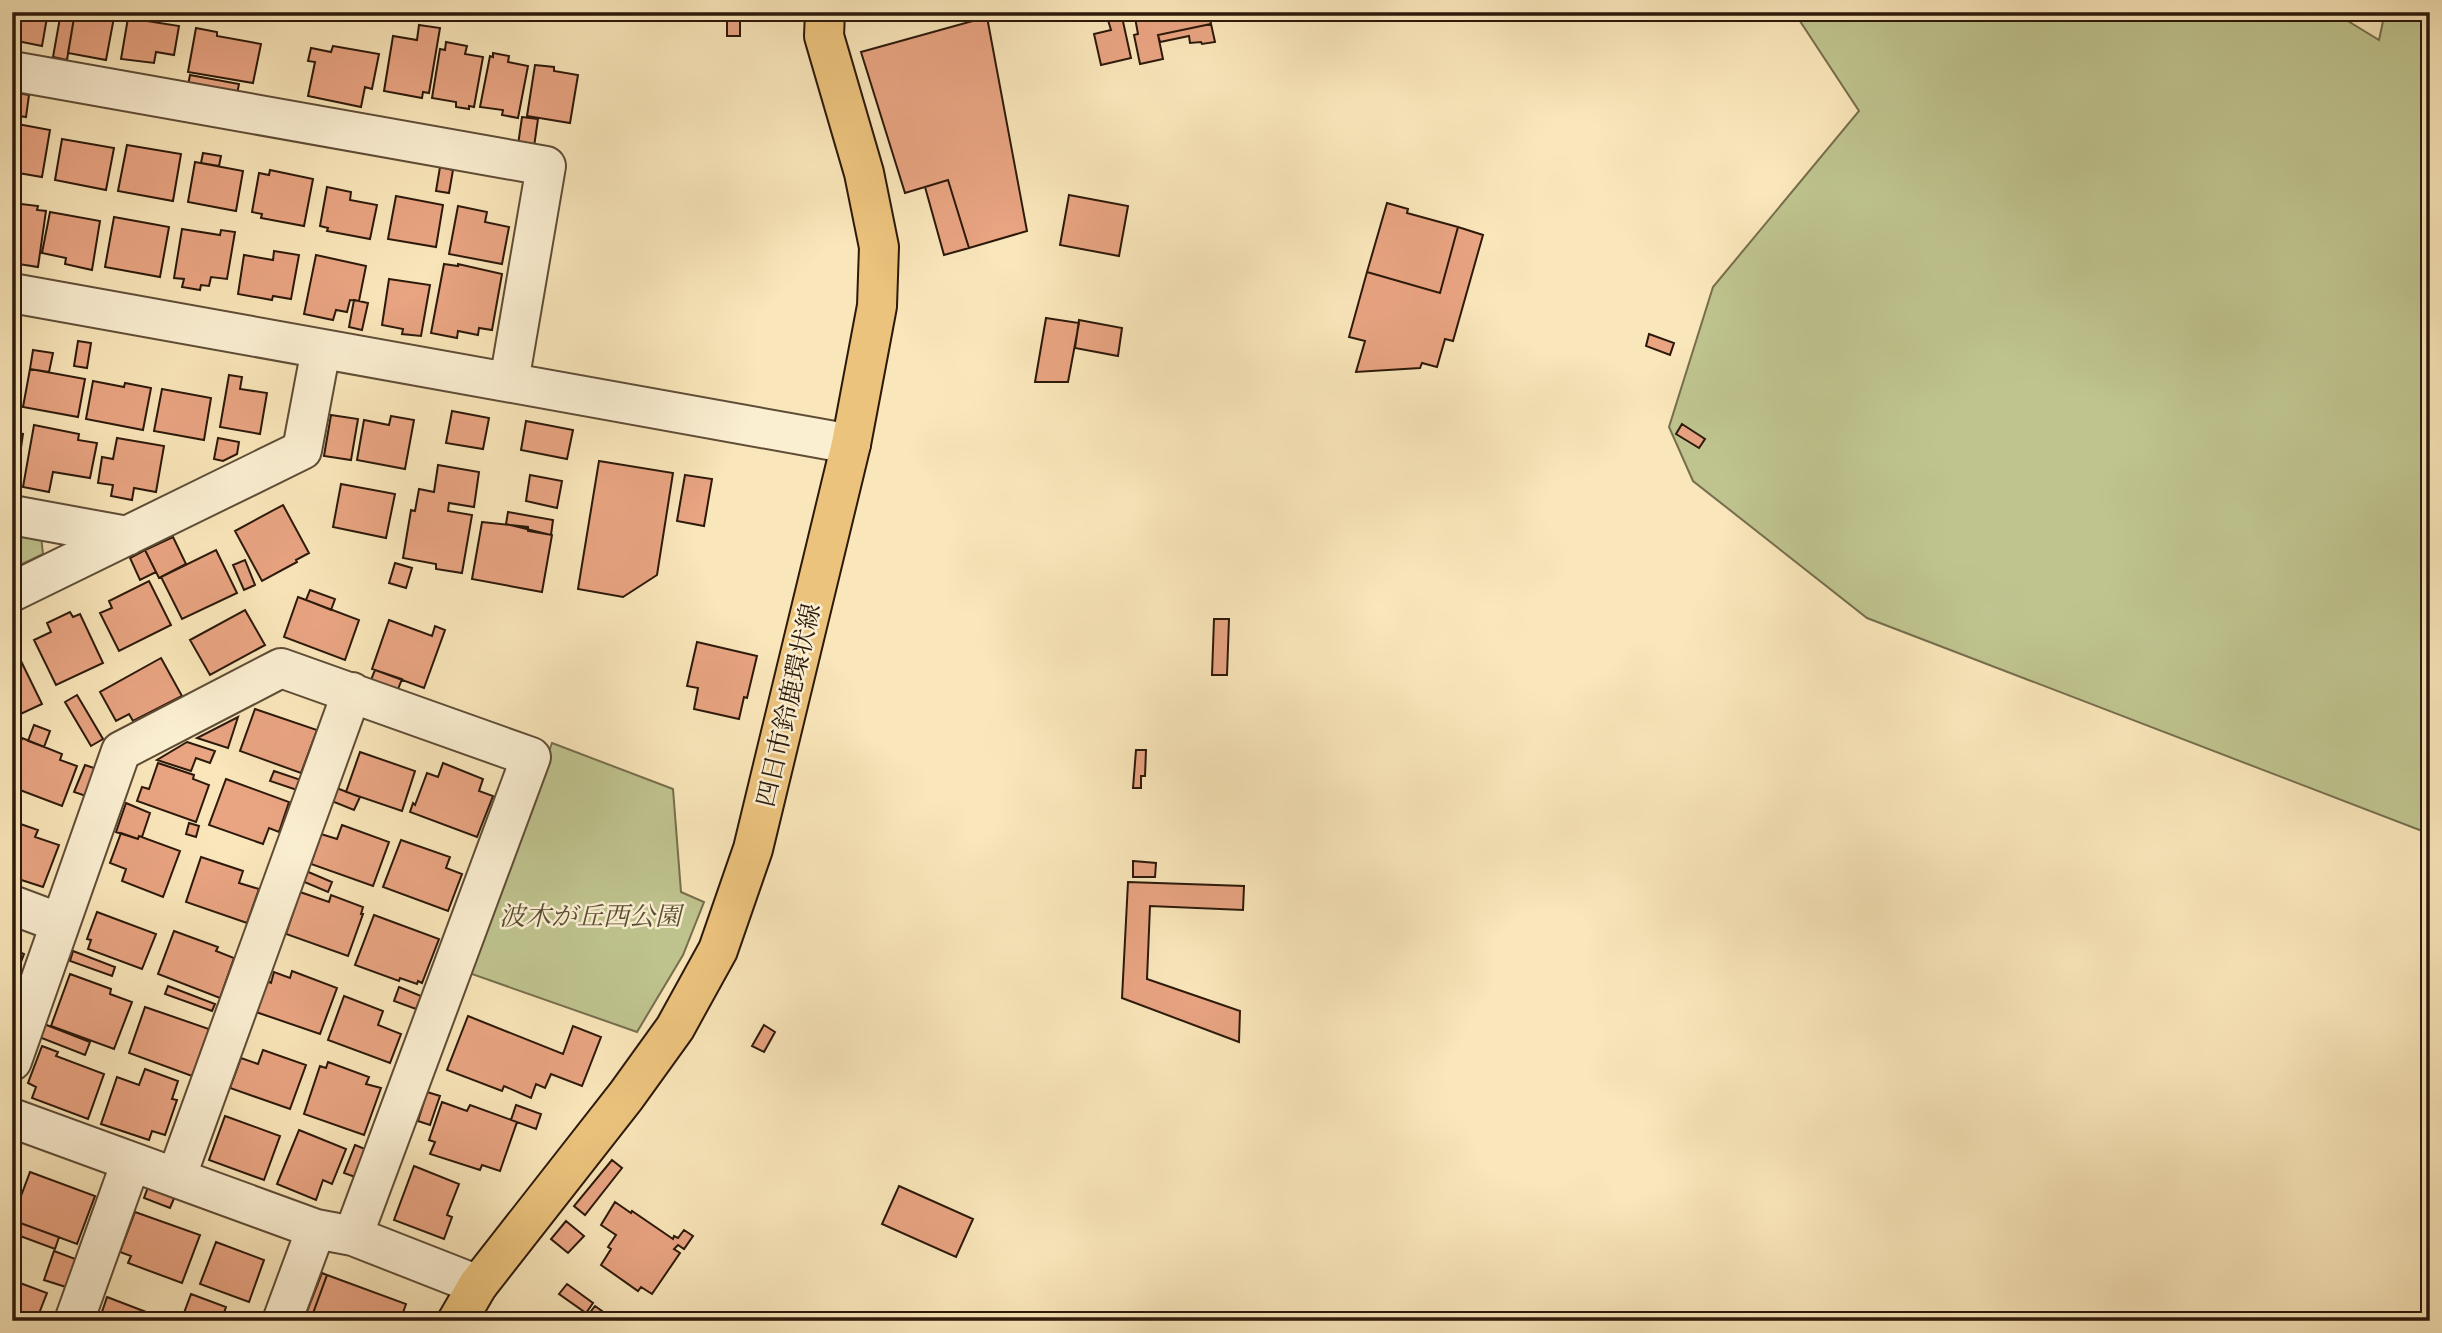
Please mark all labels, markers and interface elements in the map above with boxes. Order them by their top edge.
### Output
street label: 四日市鈴鹿環状線 [748,600,828,810]
park label: 波木が丘西公園 [499,899,685,933]

